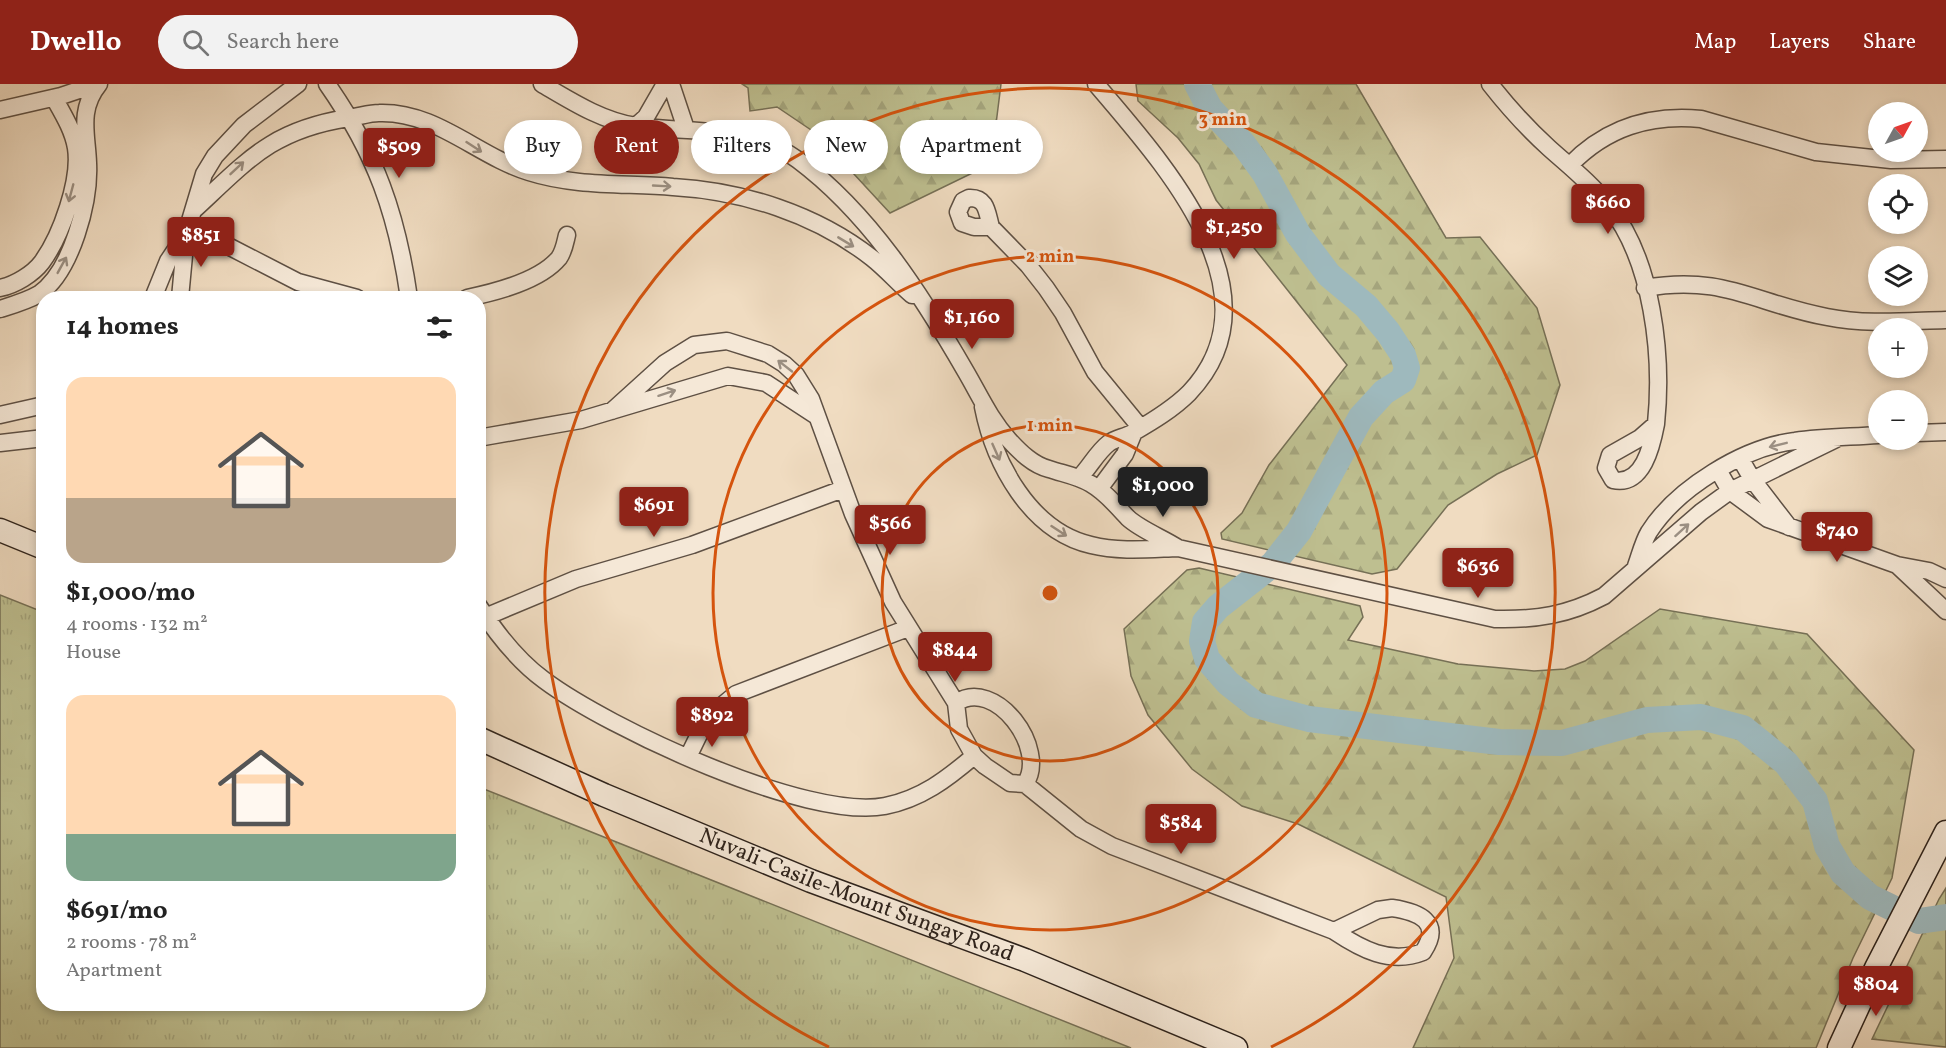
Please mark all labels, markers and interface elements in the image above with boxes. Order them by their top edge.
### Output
search box [158,15,578,69]
text: Dwello [30,23,122,62]
icon: search [179,26,212,59]
text: Search here [227,27,339,58]
text: Map [1694,28,1736,57]
text: Layers [1769,28,1830,57]
text: Share [1863,28,1916,57]
north arrow [1868,102,1928,162]
map controls [1868,102,1928,450]
text: 3 min [1199,108,1247,133]
chip: Buy [504,120,582,174]
chip: Rent [594,120,679,174]
chip: Filters [691,120,792,174]
chip: New [804,120,888,174]
chip: Apartment [900,120,1043,174]
pin: $509 [363,128,435,179]
text: $509 [377,133,421,161]
one-way arrow [465,141,482,153]
one-way arrow [230,161,245,176]
button: locate [1868,174,1928,234]
one-way arrow [652,181,671,192]
one-way arrow [65,183,77,202]
pin: $660 [1572,184,1644,235]
text: $660 [1585,189,1631,217]
pin: $1,250 [1185,209,1283,260]
text: $1,250 [1205,214,1263,242]
pin: $851 [165,217,237,268]
text: $851 [181,222,221,250]
one-way arrow [837,237,854,249]
text: 2 min [1026,245,1074,270]
button: layers [1868,246,1928,306]
one-way arrow [57,256,68,274]
pin: $1,160 [923,299,1021,350]
text: $1,160 [944,304,1000,332]
text: 14 homes [66,309,179,345]
icon: filters [423,311,456,344]
button: + [1868,318,1928,378]
one-way arrow [777,360,793,373]
one-way arrow [657,386,676,397]
button: − [1868,390,1928,450]
text: 1 min [1027,414,1073,439]
icon: home [207,416,315,524]
one-way arrow [1769,439,1788,451]
one-way arrow [991,442,1002,460]
pin: $1,000 [1114,467,1212,518]
text: $1,000 [1132,472,1194,500]
pin: $691 [618,487,690,538]
text: $691 [633,492,675,520]
pin: $566 [854,505,926,556]
text: $566 [869,510,911,538]
pin: $740 [1801,512,1873,563]
text: $740 [1815,517,1859,545]
one-way arrow [1674,522,1689,537]
one-way arrow [1050,525,1066,537]
pin: $636 [1442,548,1514,599]
text: $636 [1456,553,1500,581]
text: $1,000/mo [66,575,195,611]
centre of rings [1040,583,1060,603]
text: 4 rooms · 132 m² [66,611,208,639]
pin: $844 [919,632,991,683]
text: $844 [932,637,978,665]
text: House [66,639,121,667]
pin: $892 [676,697,748,748]
text: $892 [690,702,734,730]
icon: home [207,734,315,842]
pin: $584 [1145,804,1217,855]
text: $584 [1159,809,1203,837]
street label: Nuvali-Casile-Mount Sungay Road [694,821,1018,970]
text: $691/mo [66,893,168,929]
text: 2 rooms · 78 m² [66,929,197,957]
text: Apartment [66,957,162,985]
pin: $804 [1840,966,1912,1017]
text: $804 [1853,971,1899,999]

